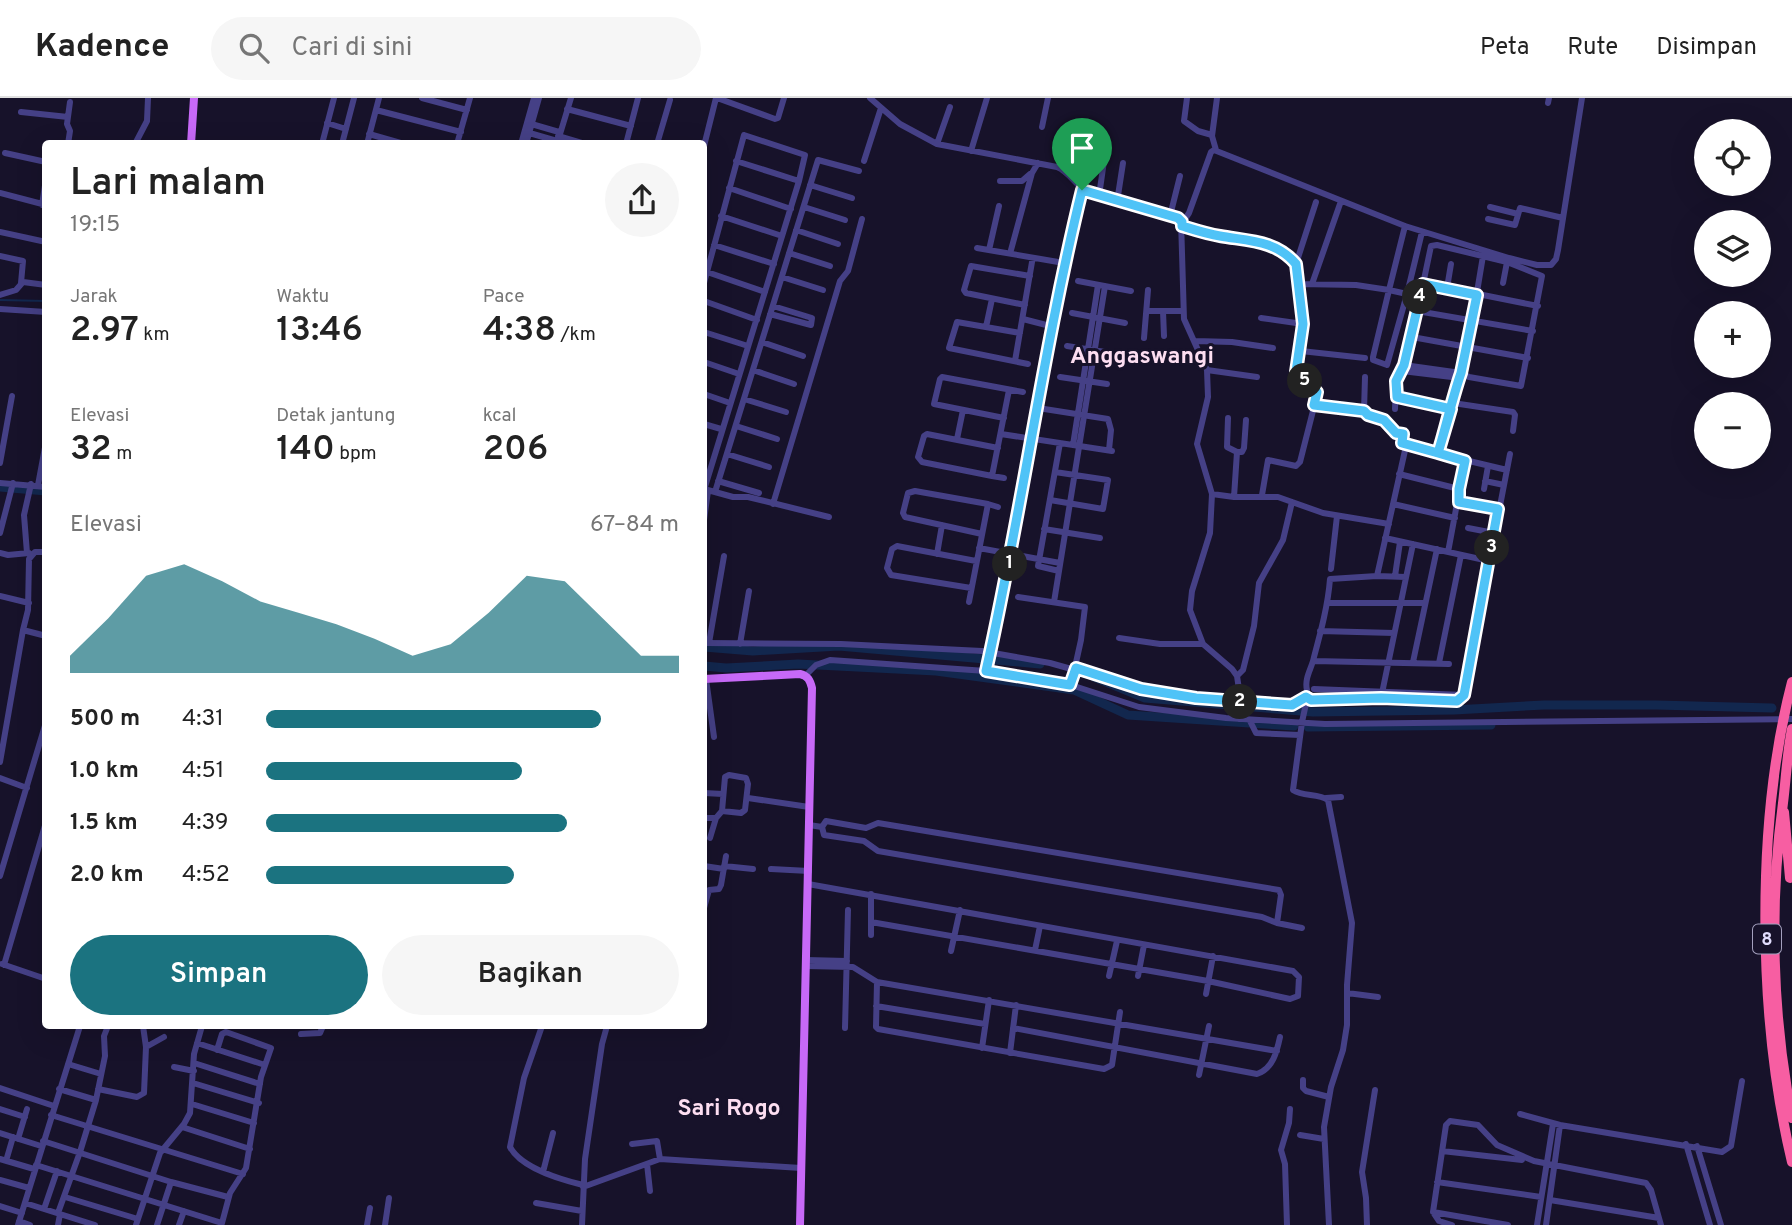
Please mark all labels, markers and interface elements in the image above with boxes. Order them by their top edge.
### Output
search box [211,17,701,80]
text: Kadence [35,27,169,69]
icon: search [235,29,273,67]
text: Cari di sini [291,32,412,65]
text: Peta [1480,33,1529,63]
text: Rute [1567,33,1618,63]
text: Disimpan [1656,33,1757,63]
pin [1052,118,1112,190]
map controls [1694,119,1771,469]
button: locate [1694,119,1771,196]
icon: arrive [1063,129,1101,167]
text: Lari malam [70,160,266,209]
button: share [605,163,679,237]
button: layers [1694,210,1771,287]
text: 19:15 [70,211,120,240]
pin: 4 [1402,280,1438,314]
text: 4 [1413,284,1426,308]
text: Jarak [70,285,118,309]
text: Waktu [276,285,329,309]
text: Pace [483,285,524,309]
button: + [1694,301,1771,378]
text: 2.97 [70,309,139,353]
text: 13:46 [276,309,363,353]
text: 4:38 [483,309,556,353]
text: km [139,323,170,347]
text: /km [556,323,596,347]
district label: Anggaswangi [1070,343,1214,372]
pin: 5 [1288,364,1322,398]
text: 5 [1299,368,1310,392]
button: − [1694,392,1771,469]
text: Elevasi [70,404,129,428]
text: Detak jantung [276,404,395,428]
text: kcal [483,404,516,428]
text: 32 [70,428,112,472]
text: 140 [276,428,335,472]
text: 206 [483,428,548,472]
text: m [112,442,132,466]
text: bpm [335,442,377,466]
text: Elevasi [70,511,142,540]
text: 67–84 m [590,511,679,540]
pin: 3 [1474,531,1510,566]
text: 3 [1486,535,1497,559]
pin: 1 [992,546,1028,582]
text: 1 [1006,551,1013,575]
pin: 2 [1222,684,1258,720]
text: 2 [1234,689,1245,713]
text: 500 m [70,705,140,734]
text: 4:31 [182,705,224,734]
text: 1.0 km [70,757,139,786]
text: 4:51 [182,757,224,786]
text: 1.5 km [70,809,138,838]
text: 4:39 [182,809,229,838]
text: 2.0 km [70,861,144,890]
text: 4:52 [182,861,230,890]
road number: 8 [1753,924,1781,954]
button: Simpan [70,935,368,1015]
button: Bagikan [382,935,679,1015]
district label: Sari Rogo [677,1095,781,1124]

